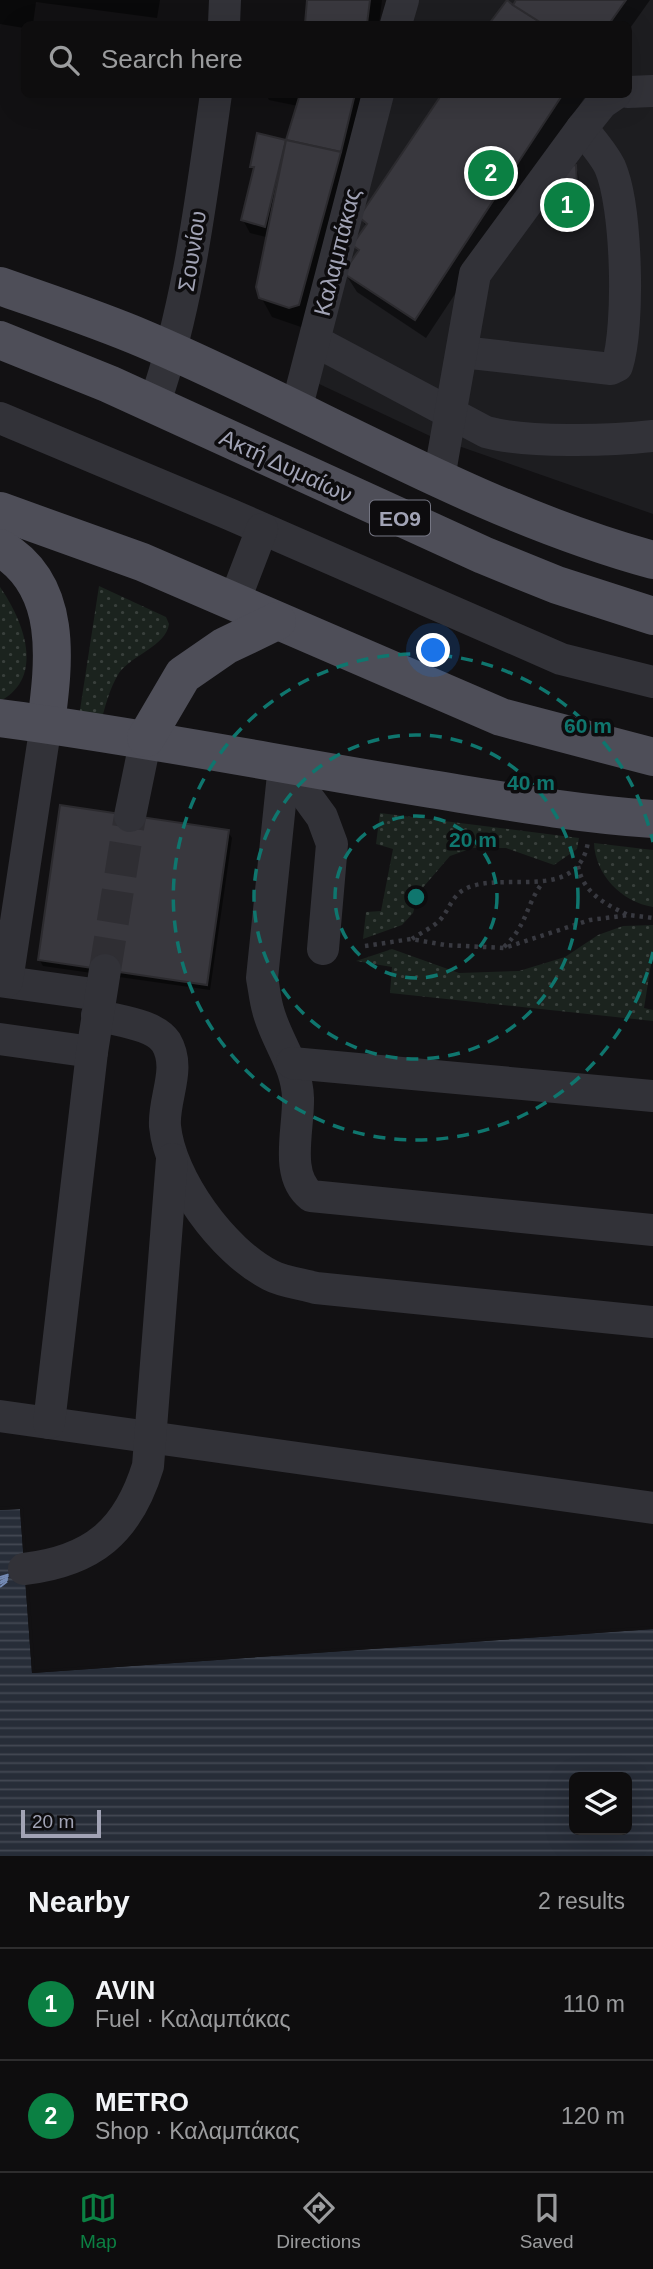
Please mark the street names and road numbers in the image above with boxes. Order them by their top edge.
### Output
street label: Καλαμπάκας [309,186,365,318]
street label: Σουνίου [173,209,211,293]
street label: Ακτή Δυμαίων [216,424,356,508]
road number: ΕΟ9 [370,500,430,536]

